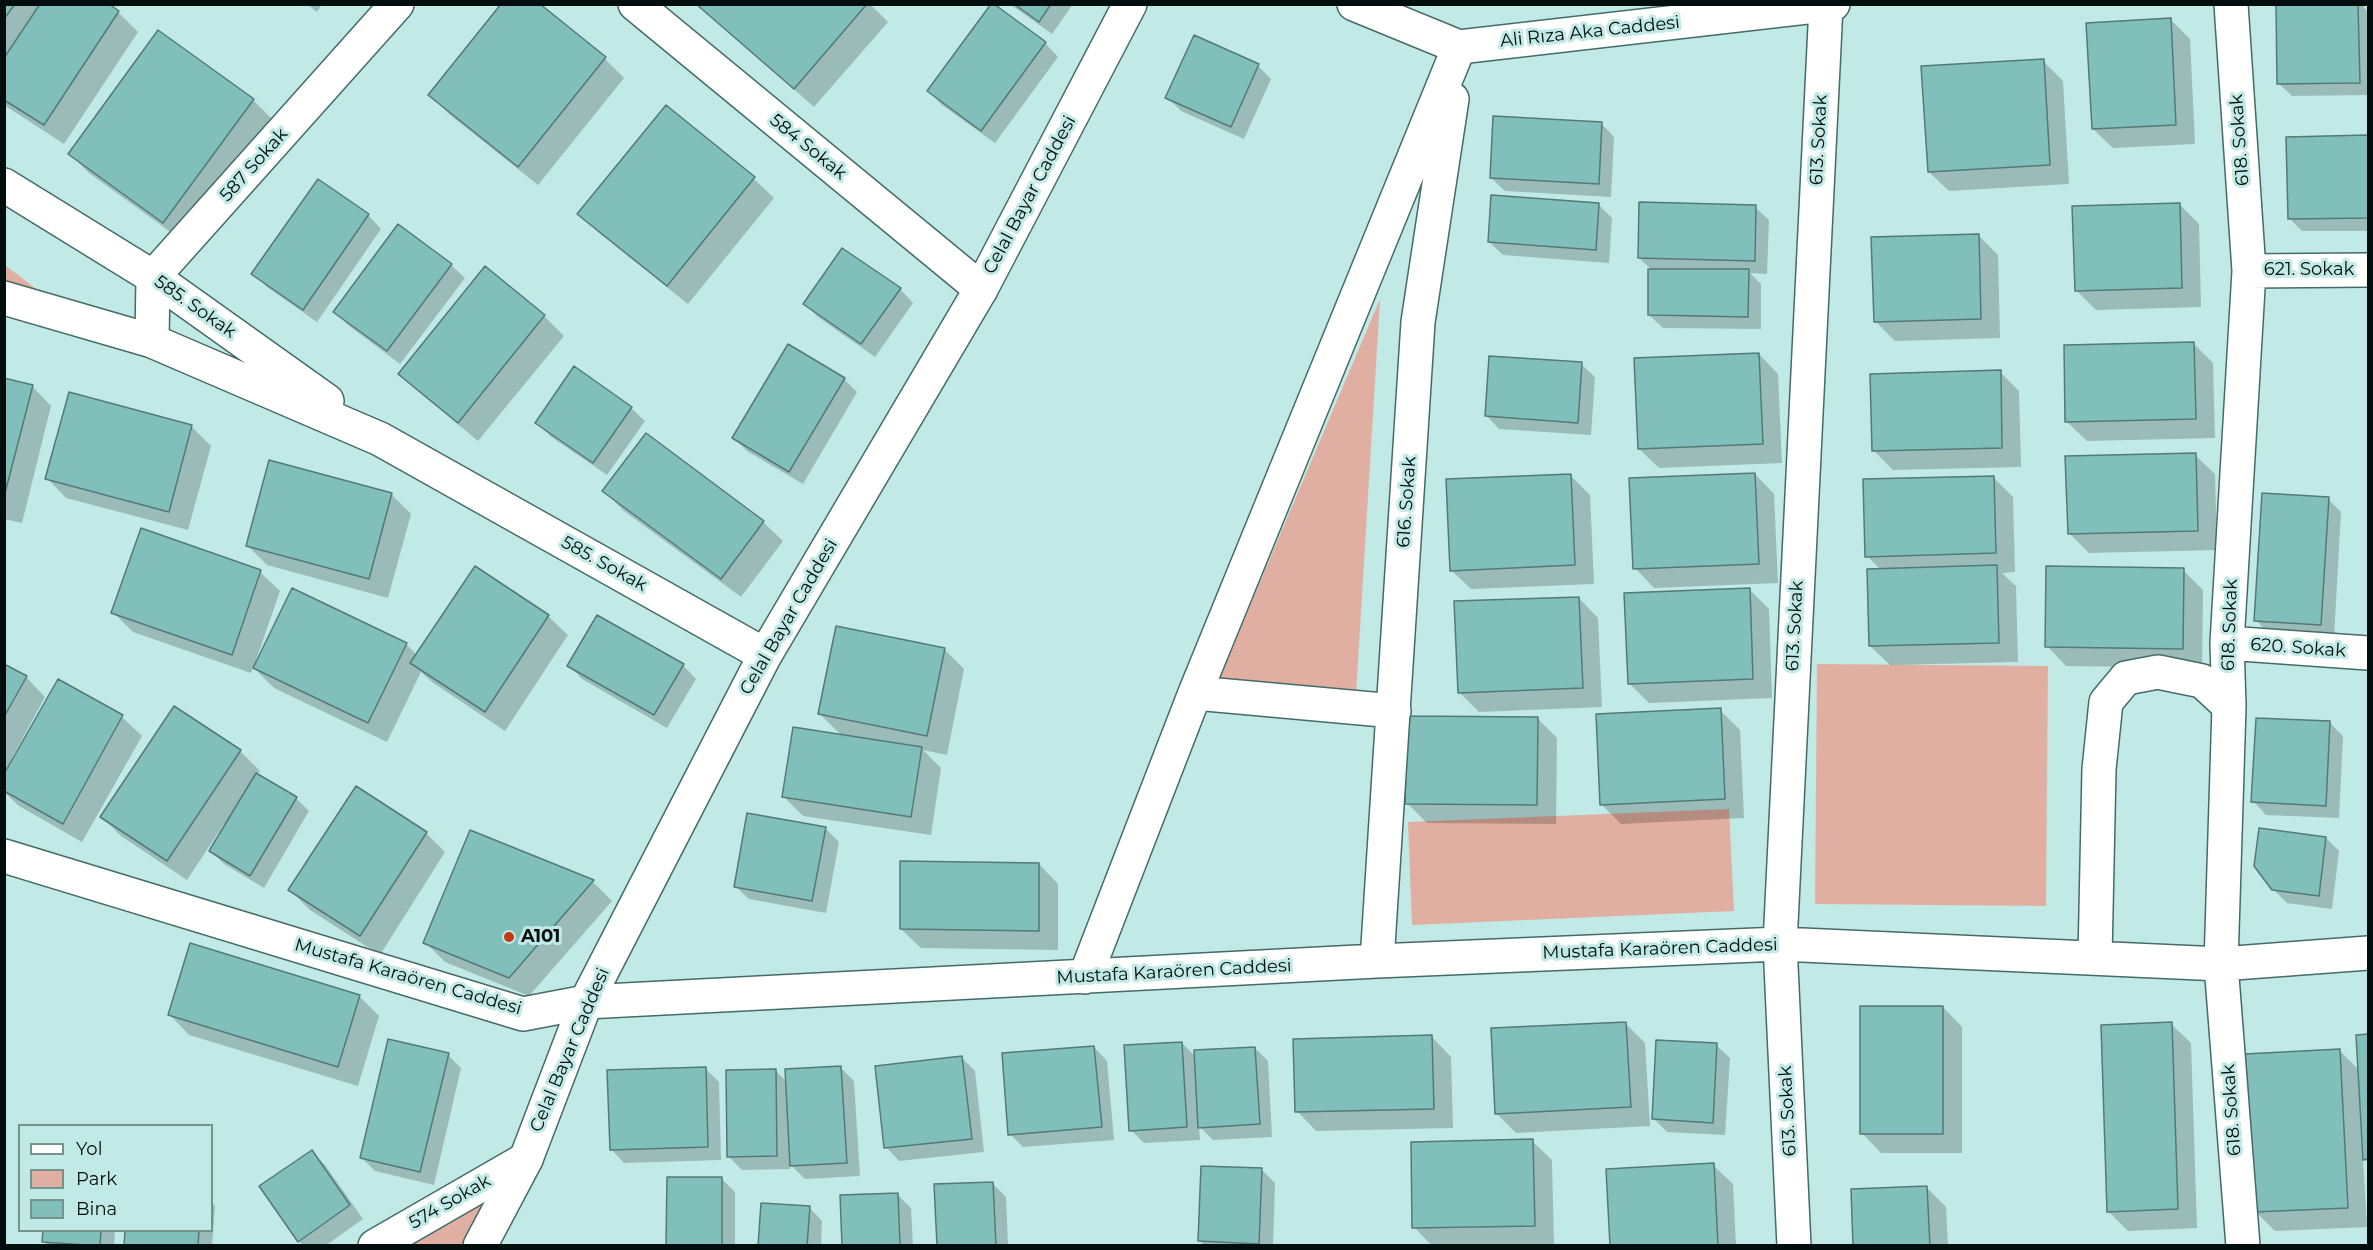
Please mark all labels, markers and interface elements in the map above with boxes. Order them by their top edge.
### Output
street label: Ali Rıza Aka Caddesi [1499,12,1681,52]
street label: 618. Sokak [2226,93,2254,187]
street label: 613. Sokak [1806,94,1832,186]
street label: 584 Sokak [765,109,851,185]
street label: Celal Bayar Caddesi [979,112,1081,278]
street label: 587 Sokak [215,124,293,206]
street label: 621. Sokak [2264,259,2354,281]
street label: 585. Sokak [150,271,240,343]
street label: 616. Sokak [1393,456,1421,548]
street label: 585. Sokak [557,532,651,596]
street label: Celal Bayar Caddesi [736,535,842,699]
street label: 618. Sokak [2218,579,2242,671]
street label: 613. Sokak [1782,580,1808,672]
street label: 620. Sokak [2250,634,2346,662]
place label: A101 [521,926,560,948]
marker: A101 [502,930,516,944]
street label: Mustafa Karaören Caddesi [292,934,524,1020]
street label: Mustafa Karaören Caddesi [1542,934,1778,964]
street label: Mustafa Karaören Caddesi [1056,955,1292,989]
street label: Celal Bayar Caddesi [526,965,614,1135]
street label: 618. Sokak [2218,1063,2246,1157]
street label: 613. Sokak [1775,1065,1801,1157]
legend [18,1124,213,1232]
text: Yol [76,1138,102,1160]
text: Park [76,1168,117,1190]
street label: 574 Sokak [405,1170,495,1234]
text: Bina [76,1198,117,1220]

